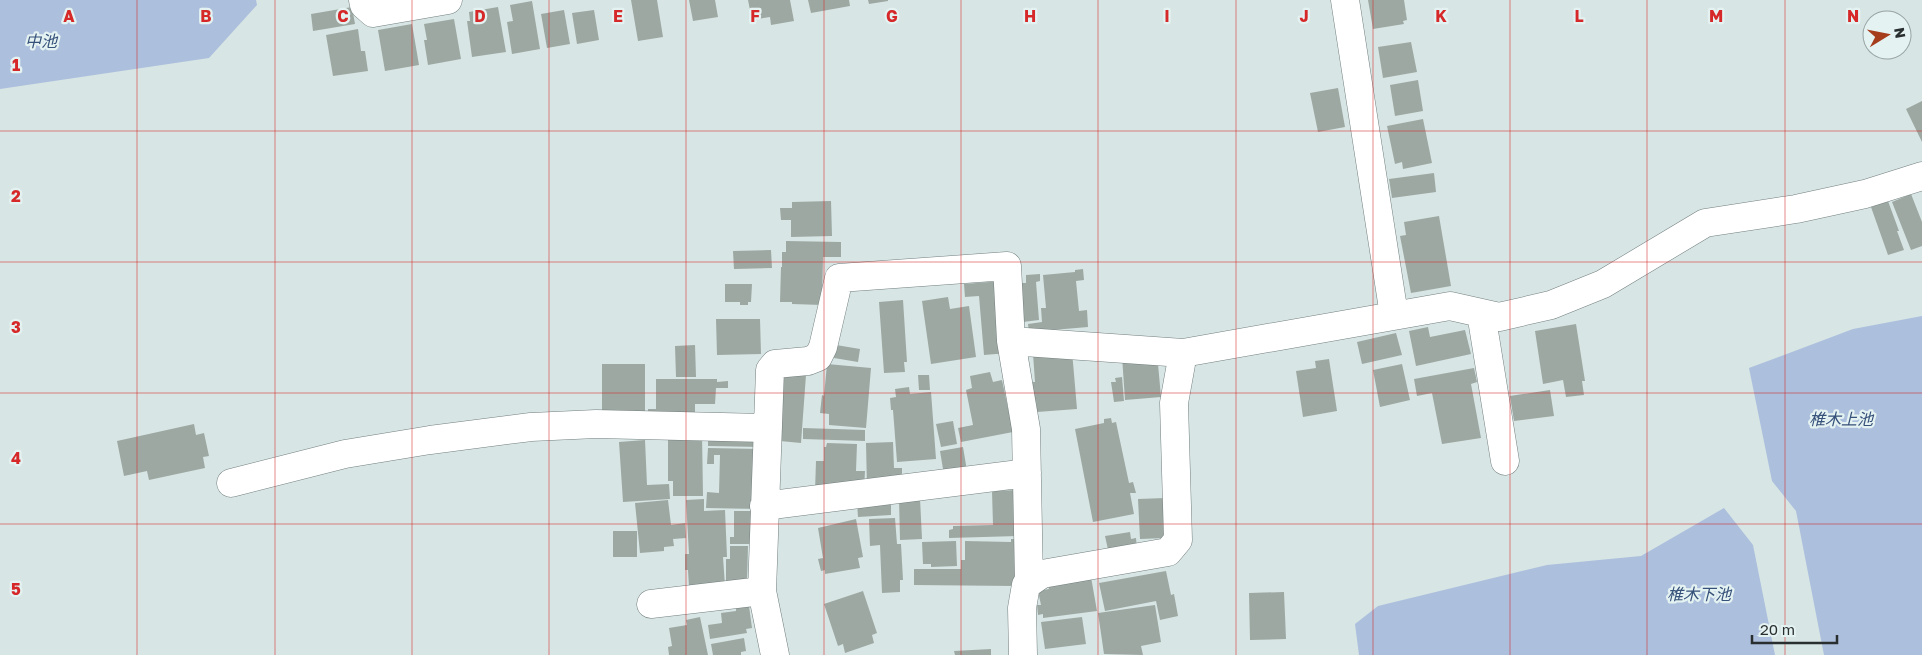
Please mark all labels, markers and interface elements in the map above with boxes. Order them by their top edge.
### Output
text: A [63,6,75,26]
text: B [200,6,212,26]
text: C [337,6,349,26]
text: D [474,6,486,26]
text: E [613,6,623,26]
text: F [750,6,760,26]
text: G [886,6,898,26]
text: H [1024,6,1036,26]
text: I [1164,6,1170,26]
text: J [1299,6,1309,26]
text: K [1435,6,1447,26]
text: L [1574,6,1584,26]
text: M [1709,6,1723,26]
text: N [1847,6,1859,26]
north arrow [1862,10,1912,60]
text: N [1891,26,1910,39]
water label: 中池 [25,31,59,51]
text: 1 [12,55,20,75]
text: 2 [11,186,21,206]
text: 3 [11,317,21,337]
water label: 椎木上池 [1809,409,1875,429]
text: 4 [11,448,21,468]
text: 5 [11,579,21,599]
water label: 椎木下池 [1667,584,1733,604]
scale bar [1752,612,1837,644]
text: 20 m [1760,620,1795,638]

